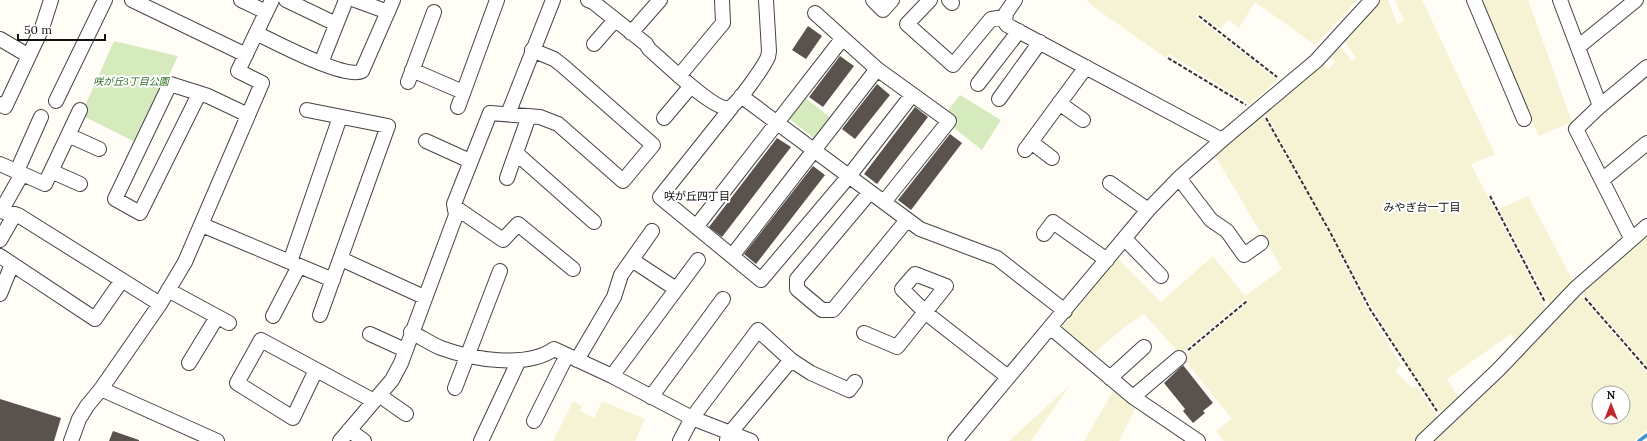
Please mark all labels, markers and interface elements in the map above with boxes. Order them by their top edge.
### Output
scale bar [18,16,105,42]
text: 50 m [24,22,52,37]
park label: 咲が丘3丁目公園 [93,75,171,88]
district label: 咲が丘四丁目 [664,189,730,203]
district label: みやぎ台一丁目 [1384,200,1461,214]
north arrow [1591,385,1631,425]
text: N [1607,388,1616,402]

